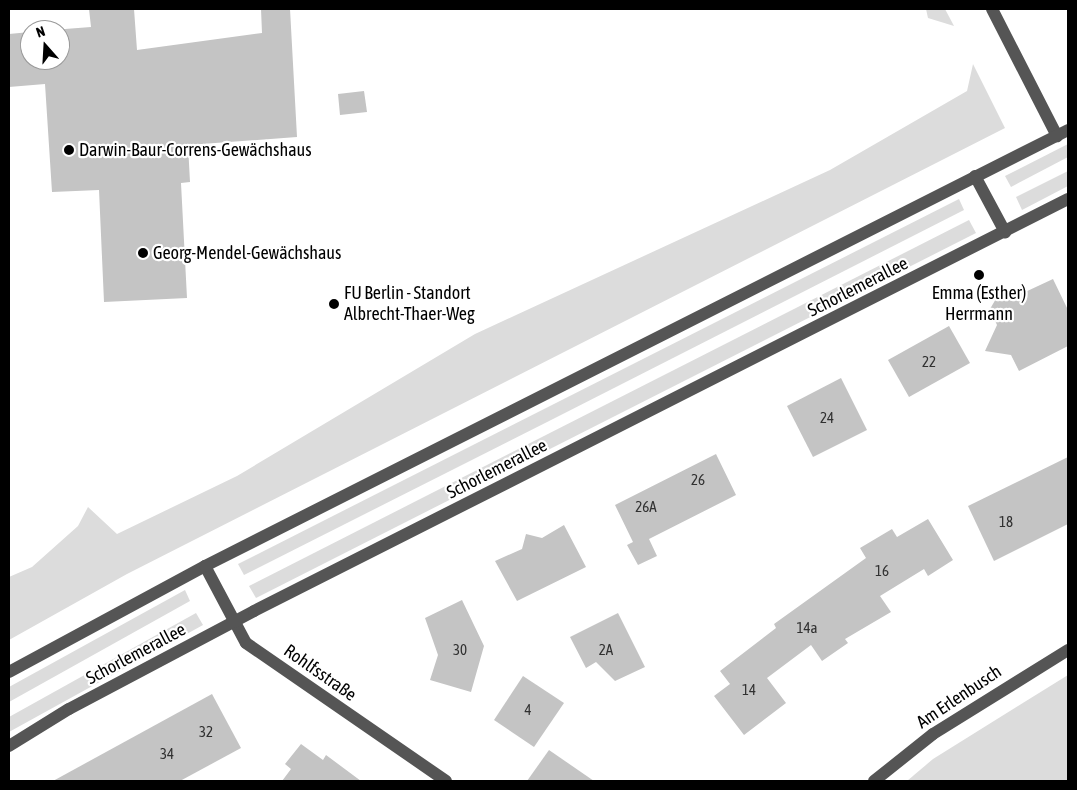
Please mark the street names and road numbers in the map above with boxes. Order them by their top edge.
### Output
street label: Schorlemerallee [804,253,912,321]
street label: Schorlemerallee [443,435,551,503]
street label: Schorlemerallee [83,619,189,689]
street label: Rohlfsstraße [279,640,361,706]
street label: Am Erlenbusch [912,661,1006,733]

